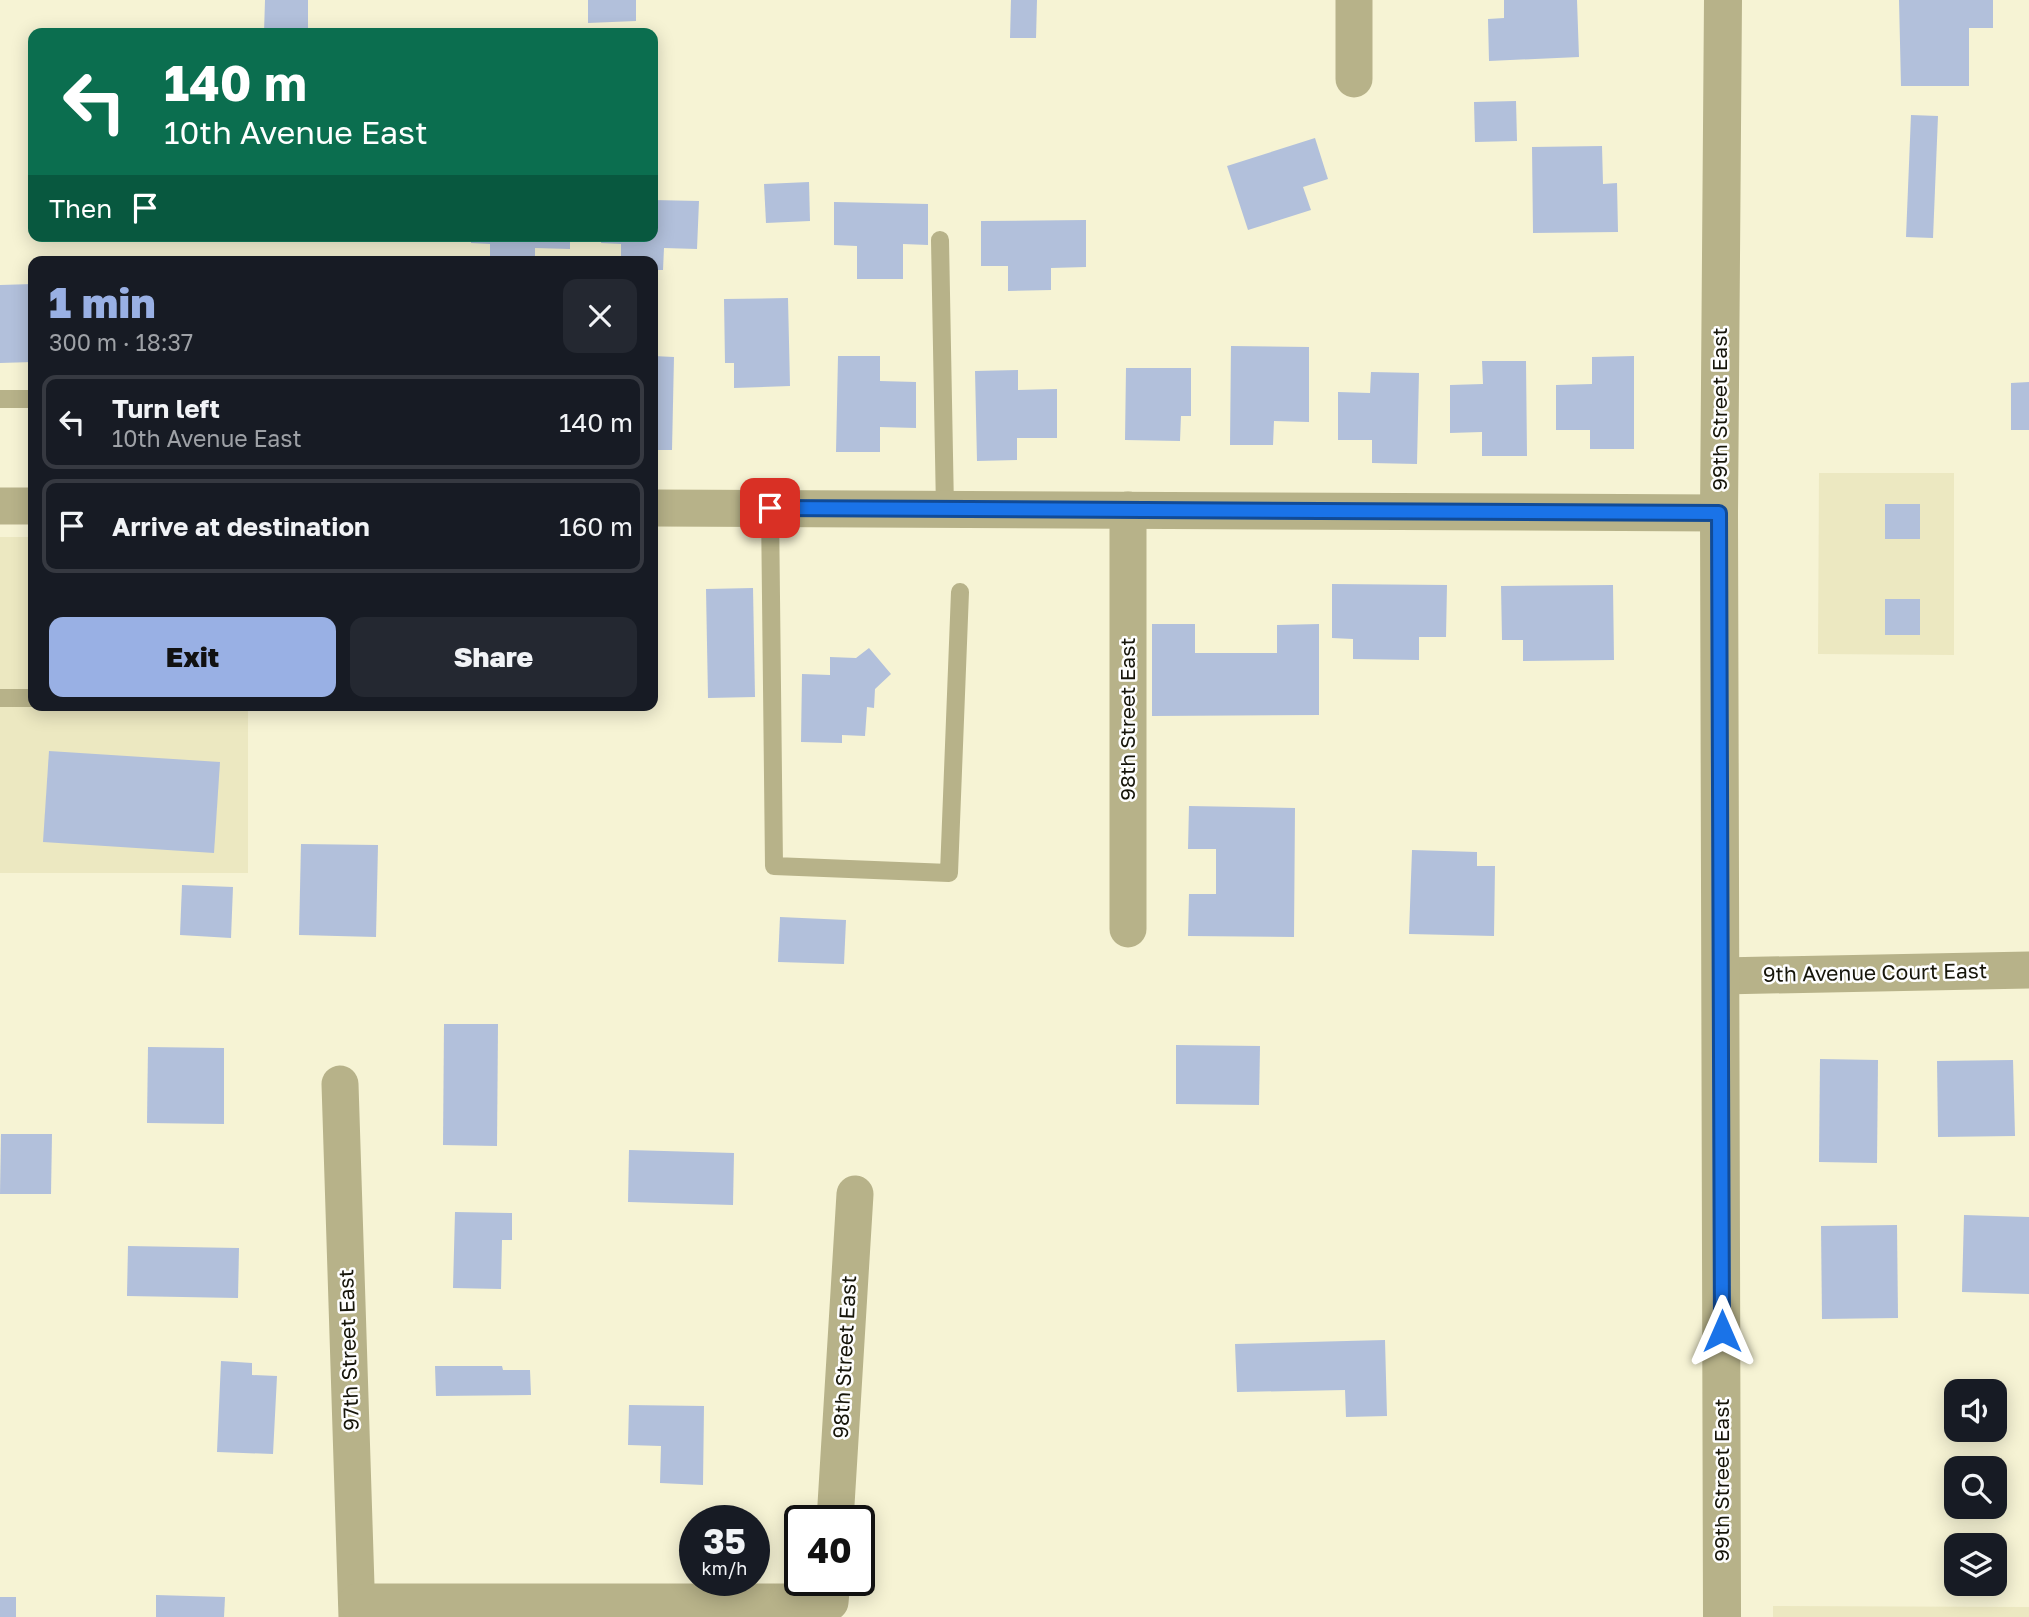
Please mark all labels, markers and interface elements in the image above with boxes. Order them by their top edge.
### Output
text: 140 m [164,53,307,112]
icon: left [49,56,140,147]
text: 10th Avenue East [164,113,428,151]
icon: arrive [126,189,164,227]
text: Then [49,193,112,224]
text: 1 min [49,277,156,327]
button: close [563,279,637,353]
street label: 99th Street East [1706,327,1732,491]
text: 300 m · 18:37 [49,328,193,356]
text: Turn left [112,393,220,424]
icon: left [53,403,91,441]
text: 140 m [559,407,633,438]
text: 10th Avenue East [112,424,302,452]
pin [740,478,800,538]
icon: arrive [751,489,789,527]
icon: arrive [53,507,91,545]
text: Arrive at destination [112,511,370,542]
text: 160 m [559,511,633,542]
button: Exit [49,617,336,697]
button: Share [350,617,637,697]
street label: 98th Street East [1114,637,1140,801]
street label: 9th Avenue Court East [1763,957,1987,987]
street label: 97th Street East [332,1269,364,1431]
street label: 98th Street East [827,1275,861,1439]
position arrow [1685,1294,1759,1368]
map controls [1944,1379,2007,1596]
button: sound [1944,1379,2007,1442]
street label: 99th Street East [1708,1398,1734,1562]
button: search [1944,1456,2007,1519]
speed limit sign: 40 [784,1505,875,1596]
text: 35 [703,1520,746,1562]
button: layers [1944,1533,2007,1596]
text: km/h [702,1557,747,1579]

